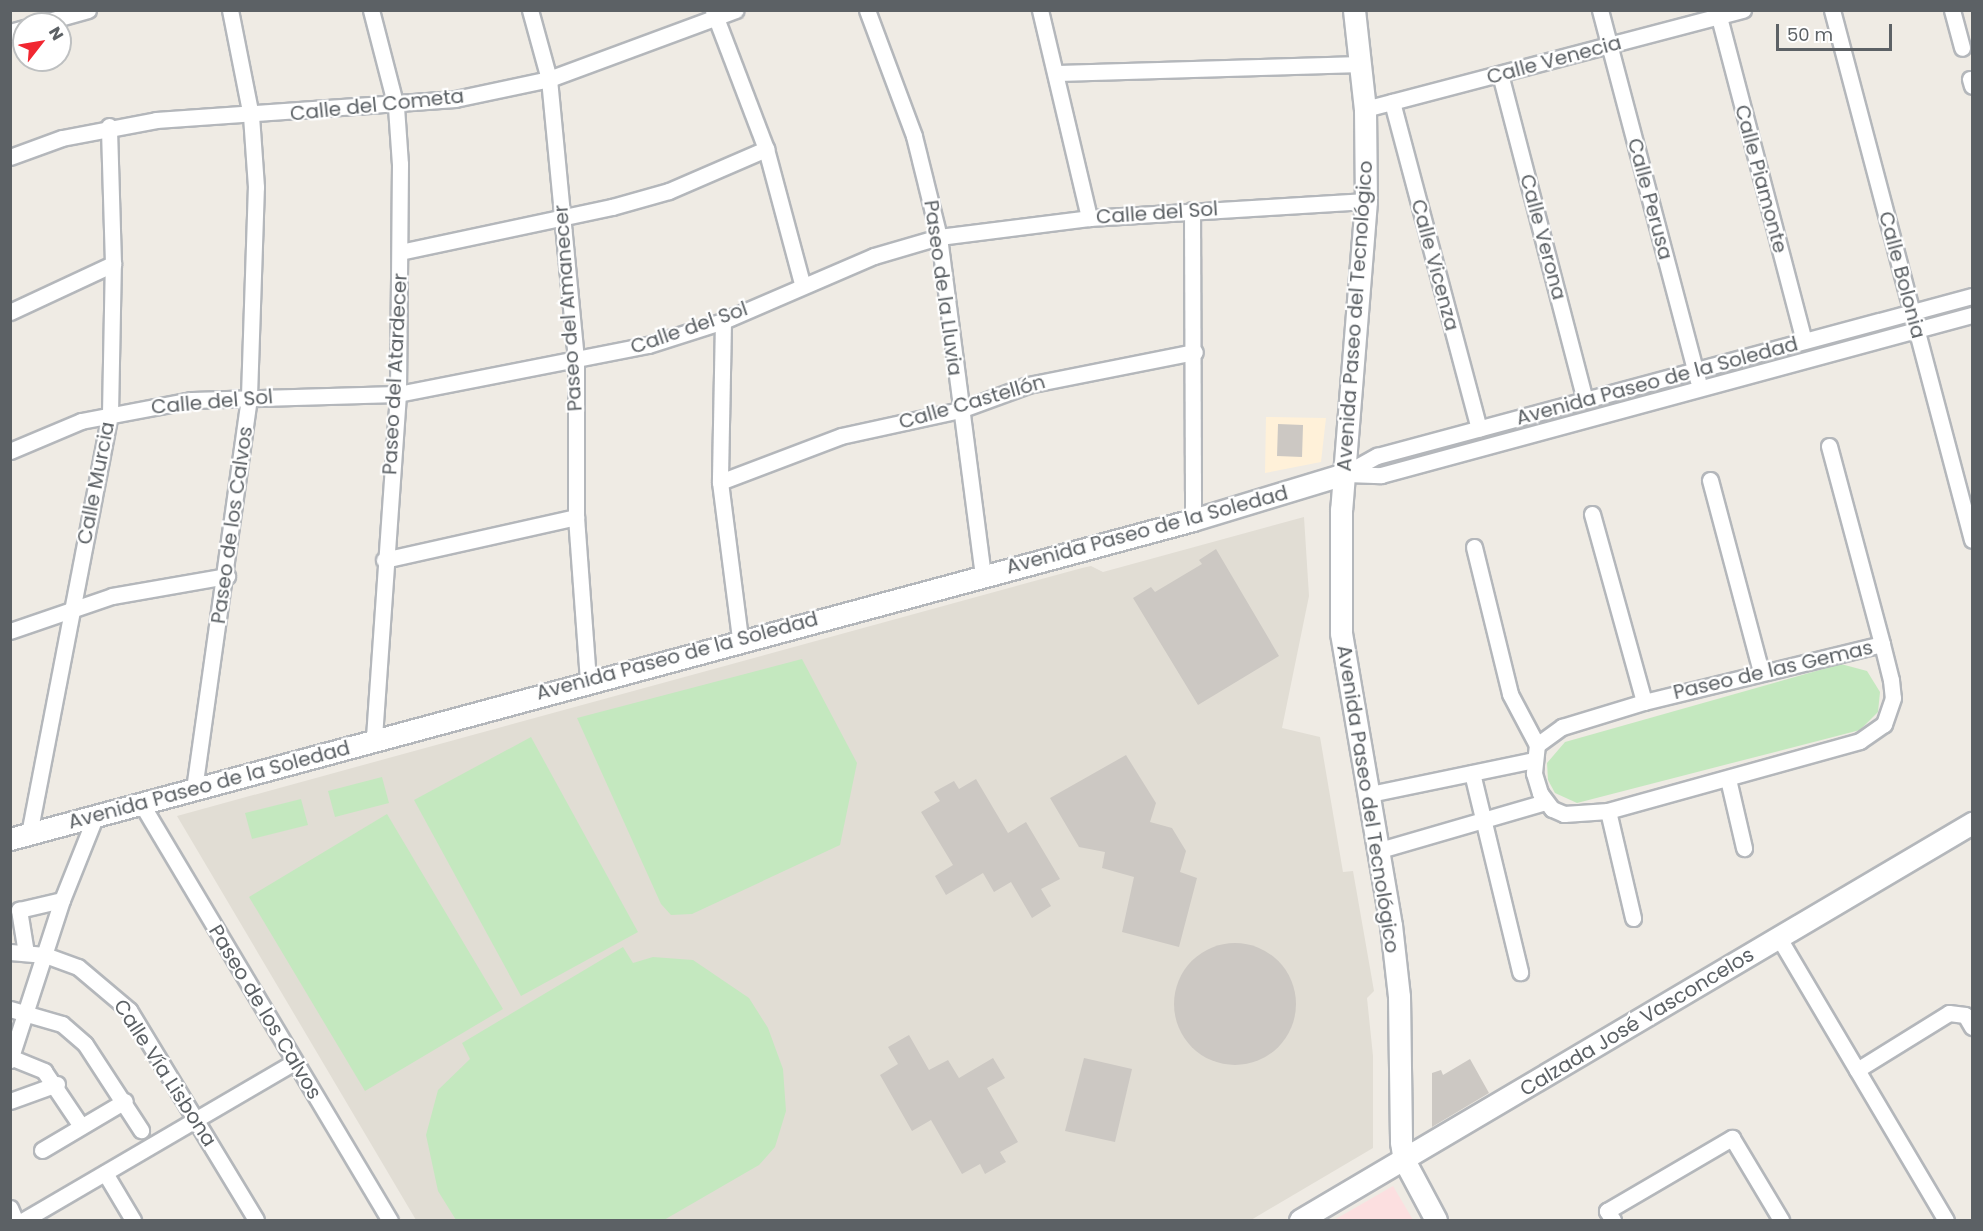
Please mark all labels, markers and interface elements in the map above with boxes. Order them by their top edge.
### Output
north arrow [12,12,72,72]
scale bar [1779,12,1894,50]
text: N [43,22,69,45]
text: 50 m [1787,22,1833,47]
street label: Calle Venecia [1484,31,1624,89]
street label: Calle del Cometa [289,84,465,126]
street label: Calle Piamonte [1730,102,1792,256]
street label: Calle Perusa [1622,136,1678,262]
street label: Avenida Paseo del Tecnológico [1332,160,1378,472]
street label: Calle Verona [1515,172,1571,302]
street label: Calle del Sol [1095,197,1219,229]
street label: Calle Vicenza [1406,197,1464,333]
street label: Paseo de la Lluvia [919,199,967,377]
street label: Paseo del Amanecer [549,204,587,412]
street label: Calle Bolonia [1874,209,1930,341]
street label: Paseo del Atardecer [378,273,412,475]
street label: Calle del Sol [627,297,751,359]
street label: Avenida Paseo de la Soledad [1513,332,1801,430]
street label: Calle Castellón [896,370,1048,434]
street label: Calle del Sol [150,385,274,419]
street label: Calle Murcia [72,420,120,546]
street label: Paseo de los Calvos [206,425,258,625]
street label: Avenida Paseo de la Soledad [1003,481,1291,579]
street label: Avenida Paseo de la Soledad [533,607,821,705]
street label: Paseo de las Gemas [1671,635,1875,705]
street label: Avenida Paseo del Tecnológico [1332,643,1404,955]
street label: Avenida Paseo de la Soledad [65,736,353,834]
street label: Paseo de los Calvos [203,920,327,1104]
street label: Calzada José Vasconcelos [1516,943,1758,1101]
street label: Calle Vía Lisbona [109,995,221,1151]

